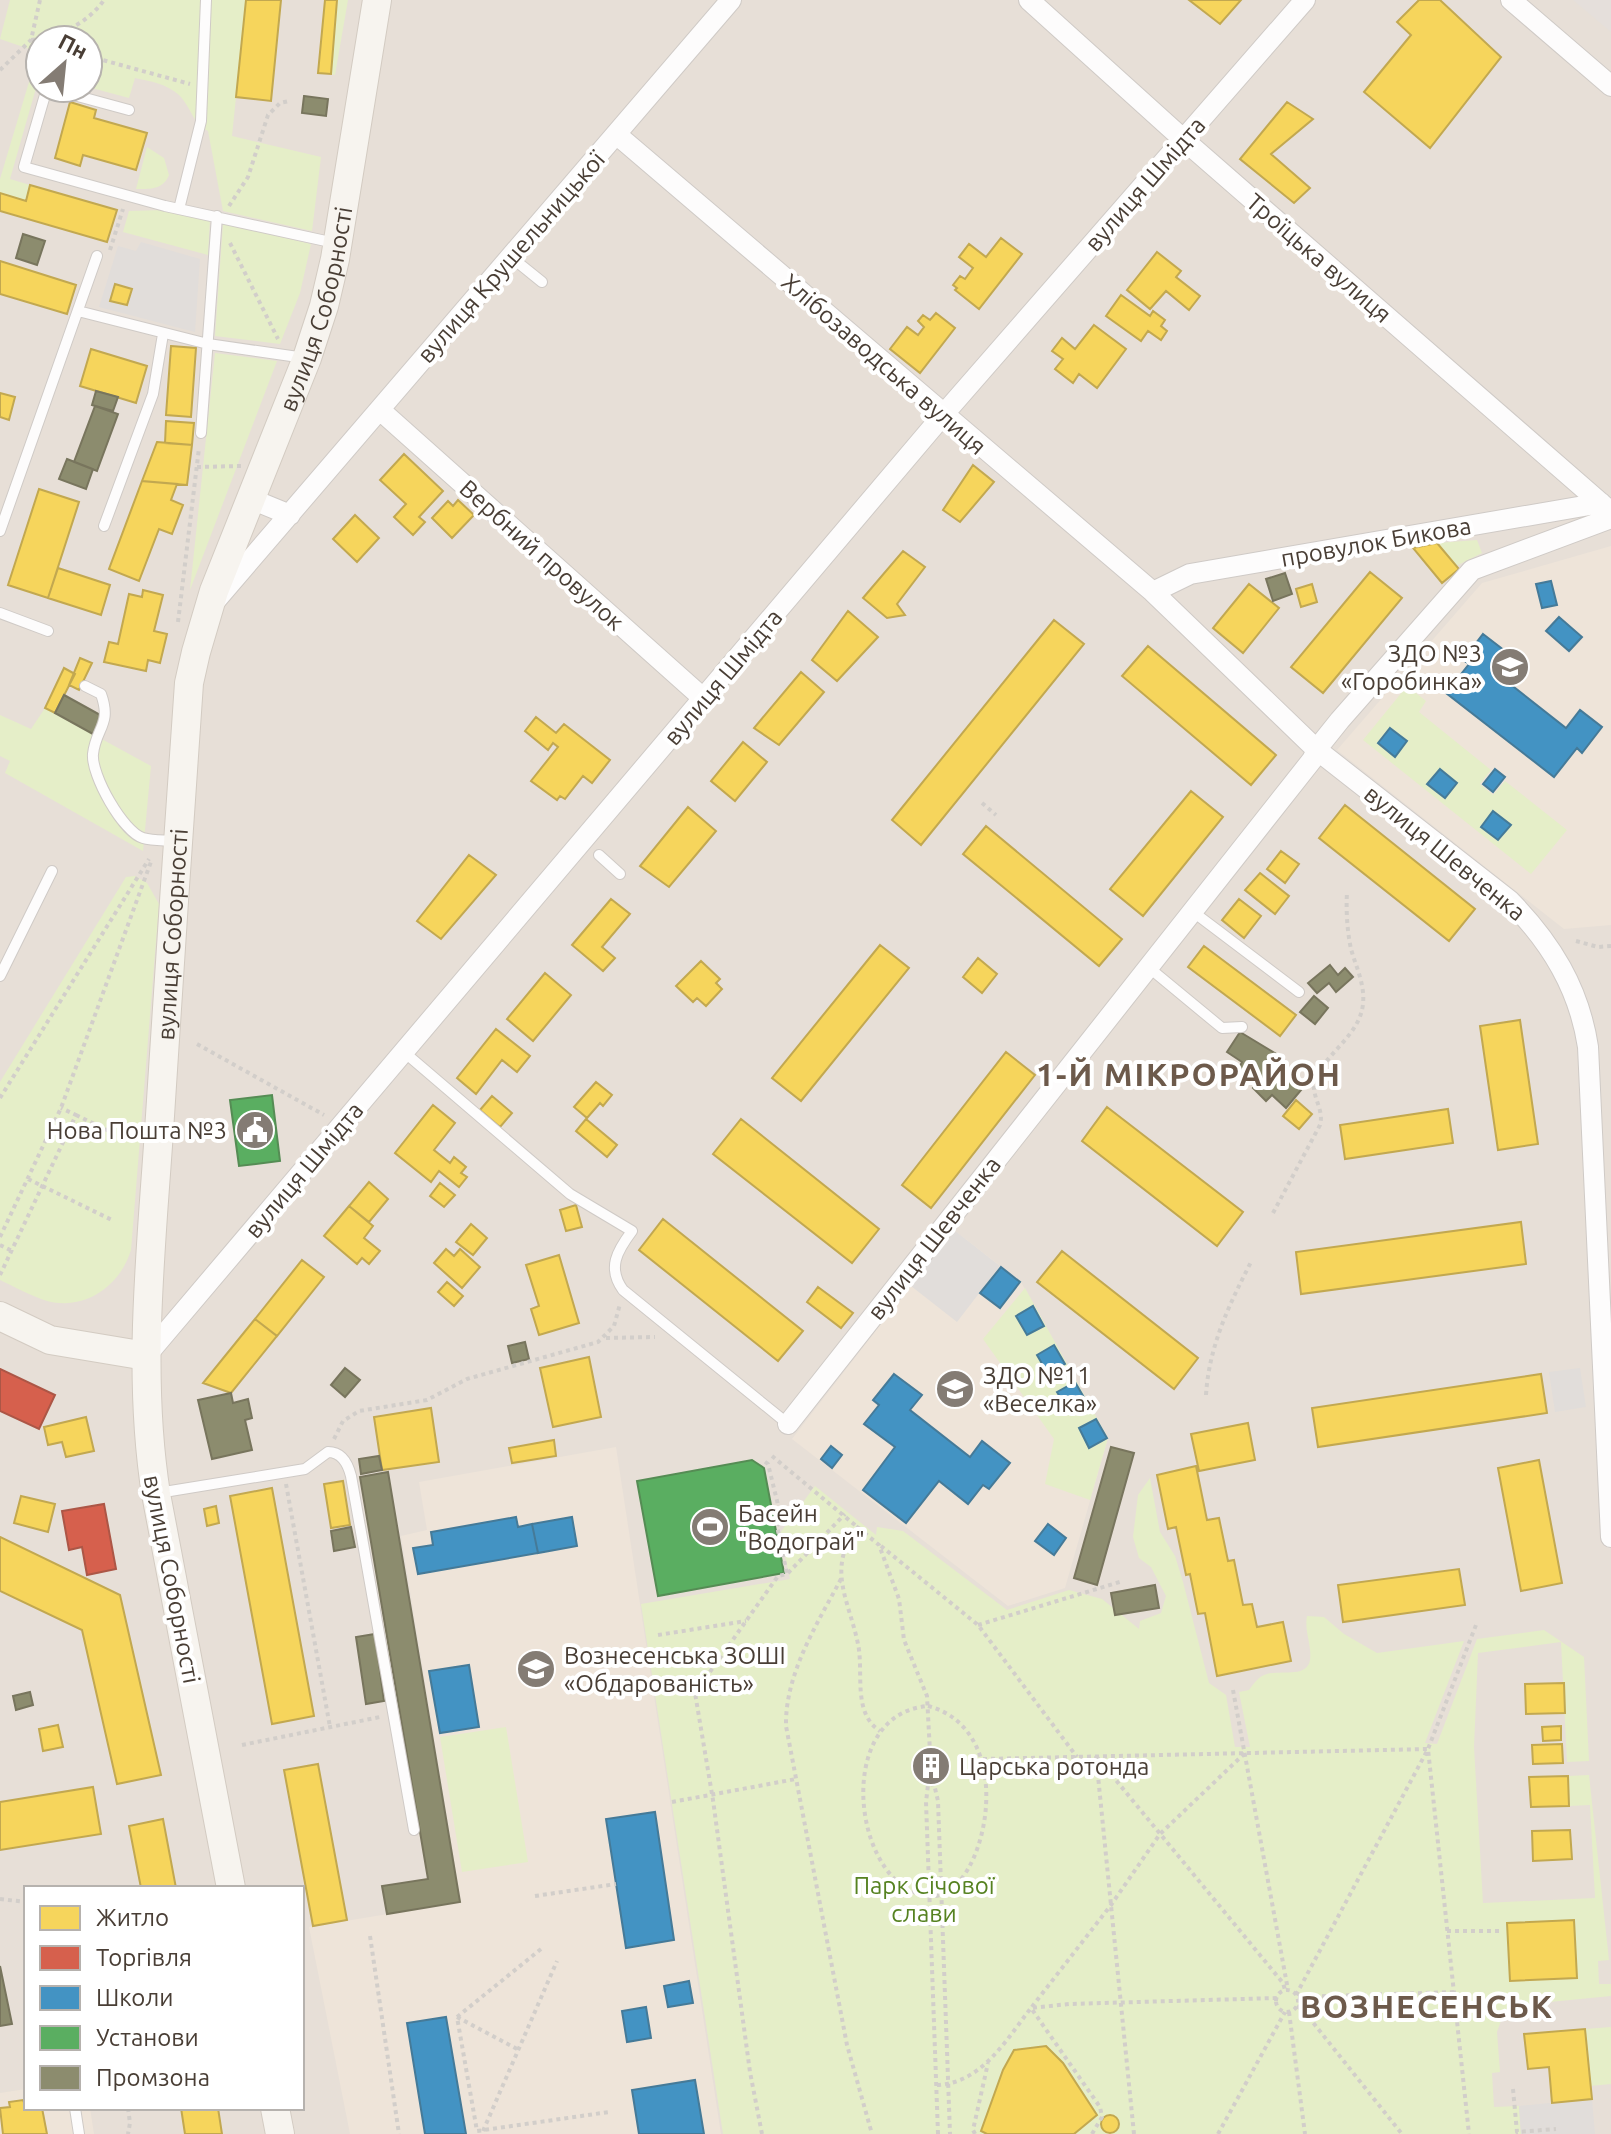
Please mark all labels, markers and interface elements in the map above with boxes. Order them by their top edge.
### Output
north arrow [24,24,104,104]
text: Пн [55,28,92,63]
street label: вулиця Шмідта [1079,111,1211,257]
street label: вулиця Крушельницької [412,145,611,368]
street label: Троїцька вулиця [1241,188,1397,328]
street label: вулиця Соборності [274,205,357,415]
street label: Хлібозаводська вулиця [776,268,992,460]
street label: Вербний провулок [454,474,630,636]
street label: провулок Бикова [1279,512,1473,572]
street label: вулиця Шмідта [658,604,788,750]
place label: ЗДО №3 «Горобинка» [1341,640,1482,695]
school or university icon: ЗДО №3 «Горобинка» [1489,646,1531,688]
street label: вулиця Шевченка [1359,780,1531,926]
street label: вулиця Соборності [152,828,192,1041]
district label: 1-Й МІКРОРАЙОН [1036,1056,1342,1092]
street label: вулиця Шмідта [239,1097,369,1243]
public building icon: Нова Пошта №3 [234,1109,276,1151]
place label: Нова Пошта №3 [47,1117,227,1144]
street label: вулиця Шевченка [862,1151,1006,1325]
place label: ЗДО №11 «Веселка» [983,1362,1097,1417]
school or university icon: ЗДО №11 «Веселка» [934,1368,976,1410]
street label: вулиця Соборності [139,1472,205,1686]
place label: Басейн "Водограй" [738,1500,865,1555]
sports icon: Басейн "Водограй" [689,1506,731,1548]
place label: Вознесенська ЗОШІ «Обдарованість» [564,1642,786,1697]
school or university icon: Вознесенська ЗОШІ «Обдарованість» [515,1648,557,1690]
building icon: Царська ротонда [910,1745,952,1787]
place label: Царська ротонда [959,1753,1149,1780]
park label: Парк Січової слави [853,1872,996,1927]
legend [24,1886,304,2110]
text: Житло [96,1904,169,1931]
text: Торгівля [96,1944,192,1971]
text: Школи [96,1984,174,2011]
district label: ВОЗНЕСЕНСЬК [1300,1988,1554,2024]
text: Установи [96,2024,199,2051]
text: Промзона [96,2064,210,2091]

